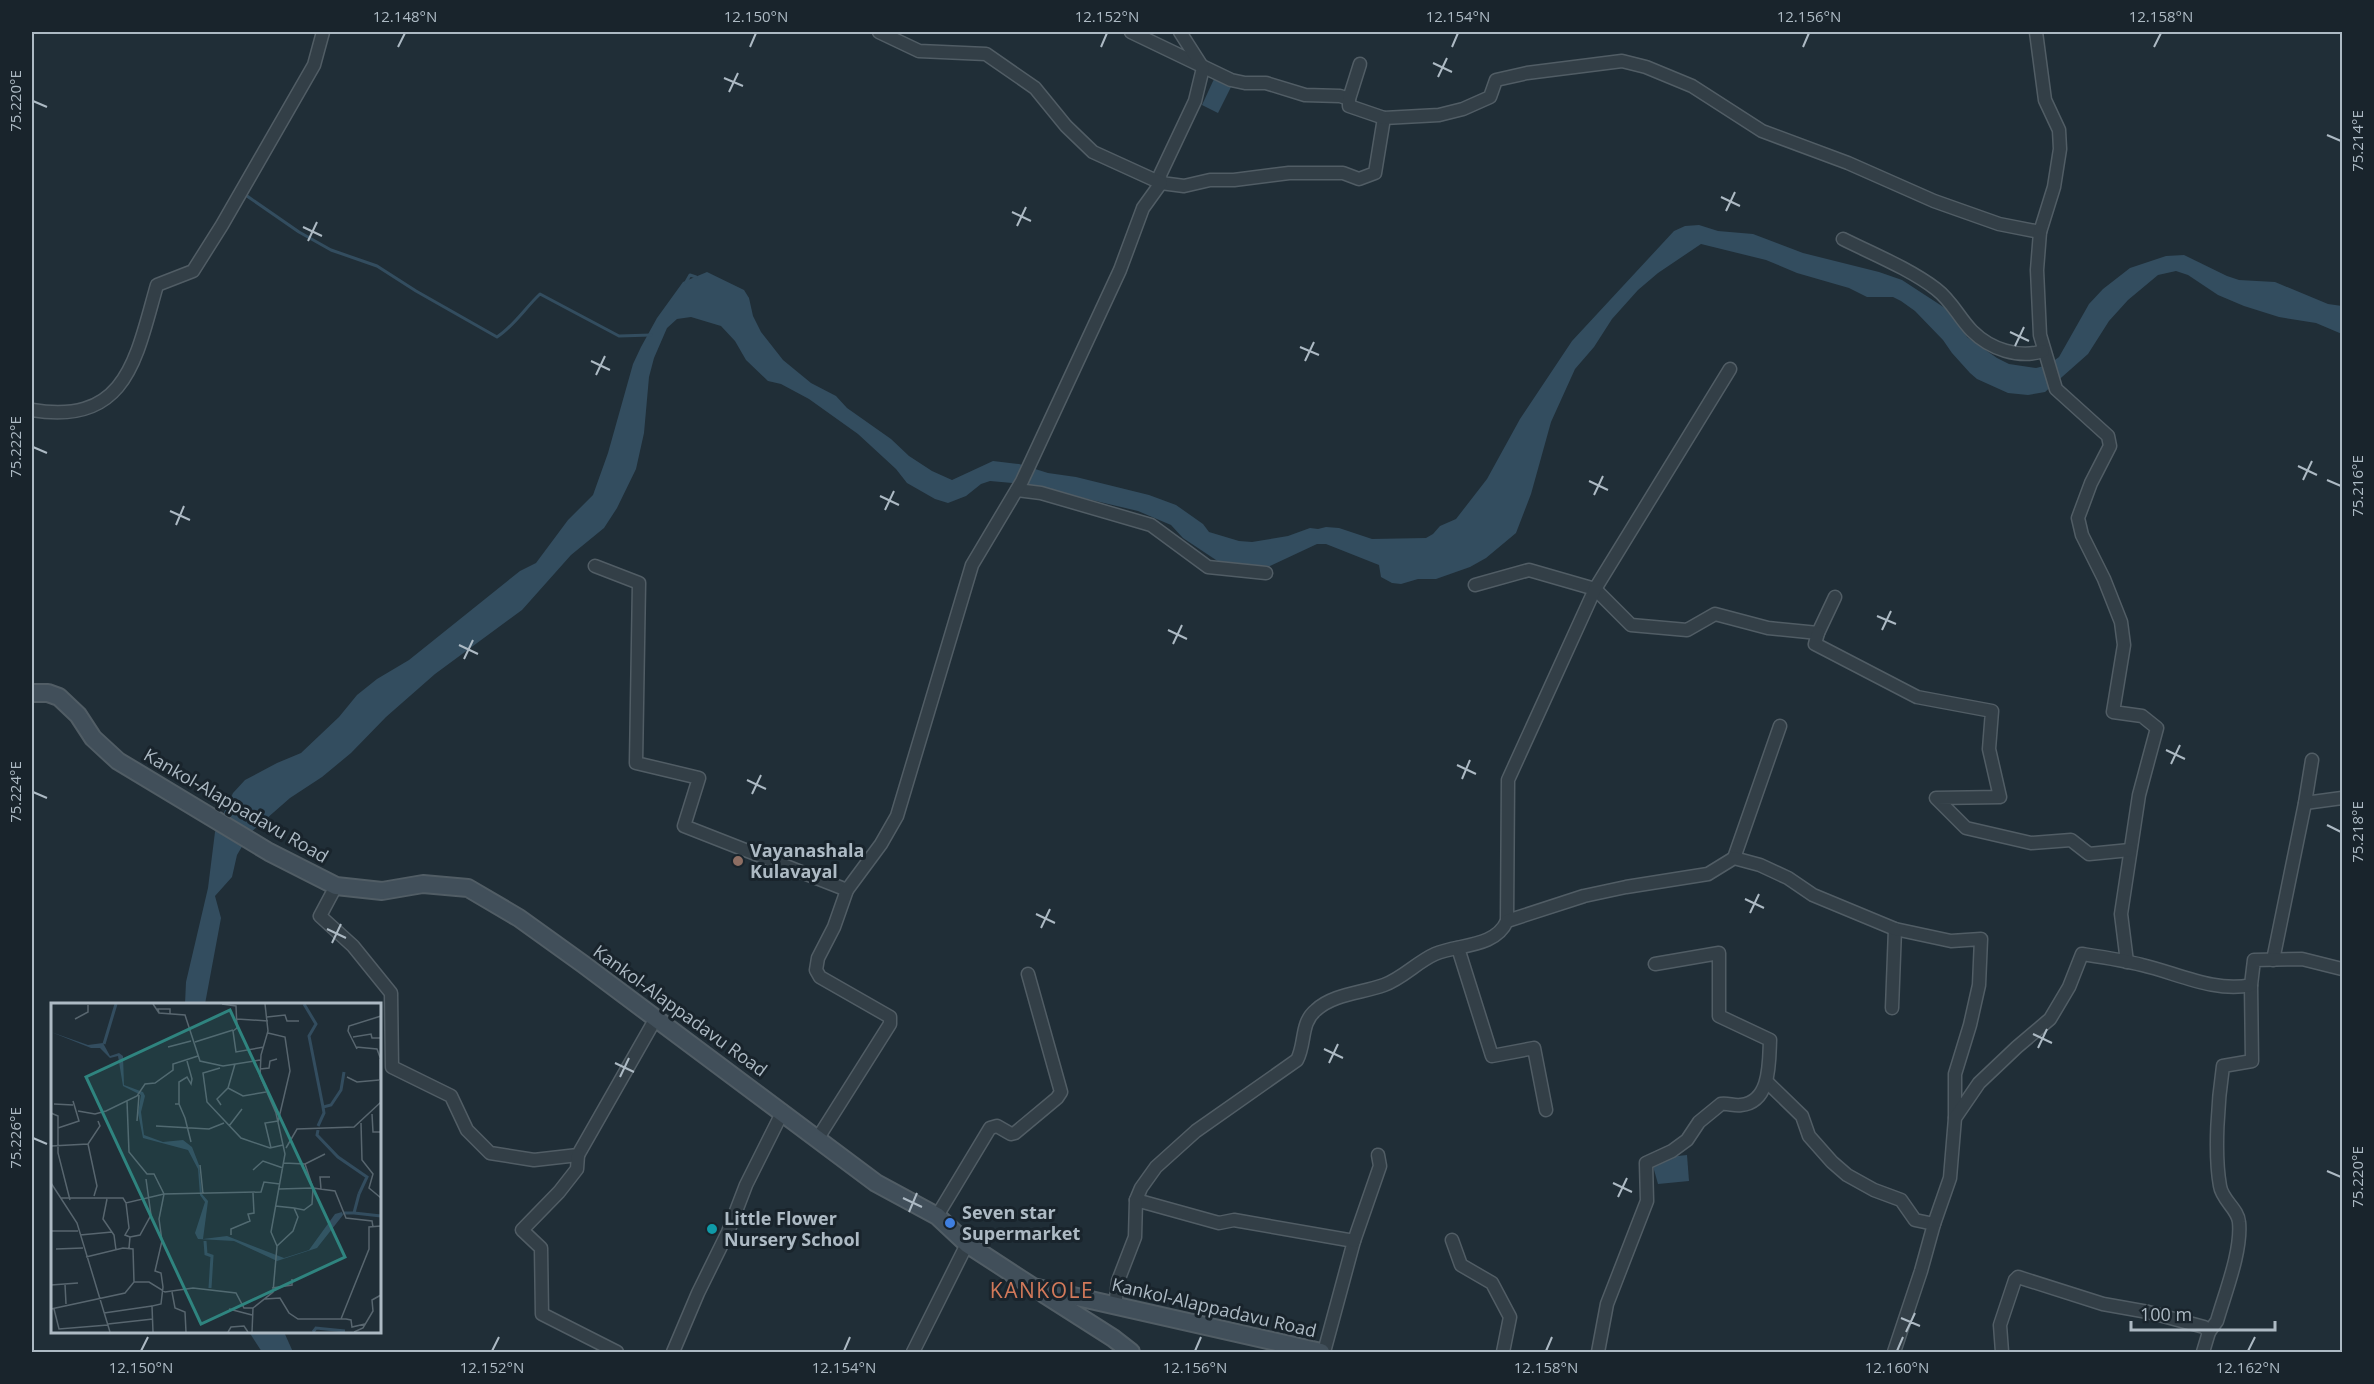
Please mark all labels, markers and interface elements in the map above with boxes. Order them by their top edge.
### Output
text: 12.148°N [373,6,437,26]
text: 12.150°N [724,6,788,26]
text: 12.152°N [1075,6,1139,26]
text: 12.154°N [1426,6,1490,26]
text: 12.156°N [1777,6,1841,26]
text: 12.158°N [2129,6,2193,26]
text: 75.220°E [5,70,25,132]
text: 75.214°E [2347,110,2367,172]
text: 75.222°E [5,416,25,478]
text: 75.216°E [2347,455,2367,517]
street label: Kankol-Alappadavu Road [140,742,333,868]
text: 75.224°E [5,761,25,823]
text: 75.218°E [2347,801,2367,863]
place label: Vayanashala Kulavayal [750,838,864,883]
marker: Vayanashala Kulavayal [731,854,745,868]
street label: Kankol-Alappadavu Road [589,939,772,1081]
inset map [51,1003,381,1333]
text: 75.226°E [5,1107,25,1169]
text: 75.220°E [2347,1146,2367,1208]
place label: Seven star Supermarket [962,1200,1080,1245]
place label: Little Flower Nursery School [724,1206,860,1251]
marker: Seven star Supermarket [943,1216,957,1230]
marker: Little Flower Nursery School [705,1222,719,1236]
street label: Kankol-Alappadavu Road [1110,1272,1319,1342]
district label: KANKOLE [990,1276,1094,1304]
scale bar [2131,1294,2275,1332]
text: 100 m [2140,1302,2192,1326]
text: 12.150°N [109,1357,173,1377]
text: 12.152°N [460,1357,524,1377]
text: 12.154°N [812,1357,876,1377]
text: 12.156°N [1163,1357,1227,1377]
text: 12.158°N [1514,1357,1578,1377]
text: 12.160°N [1865,1357,1929,1377]
text: 12.162°N [2216,1357,2280,1377]

